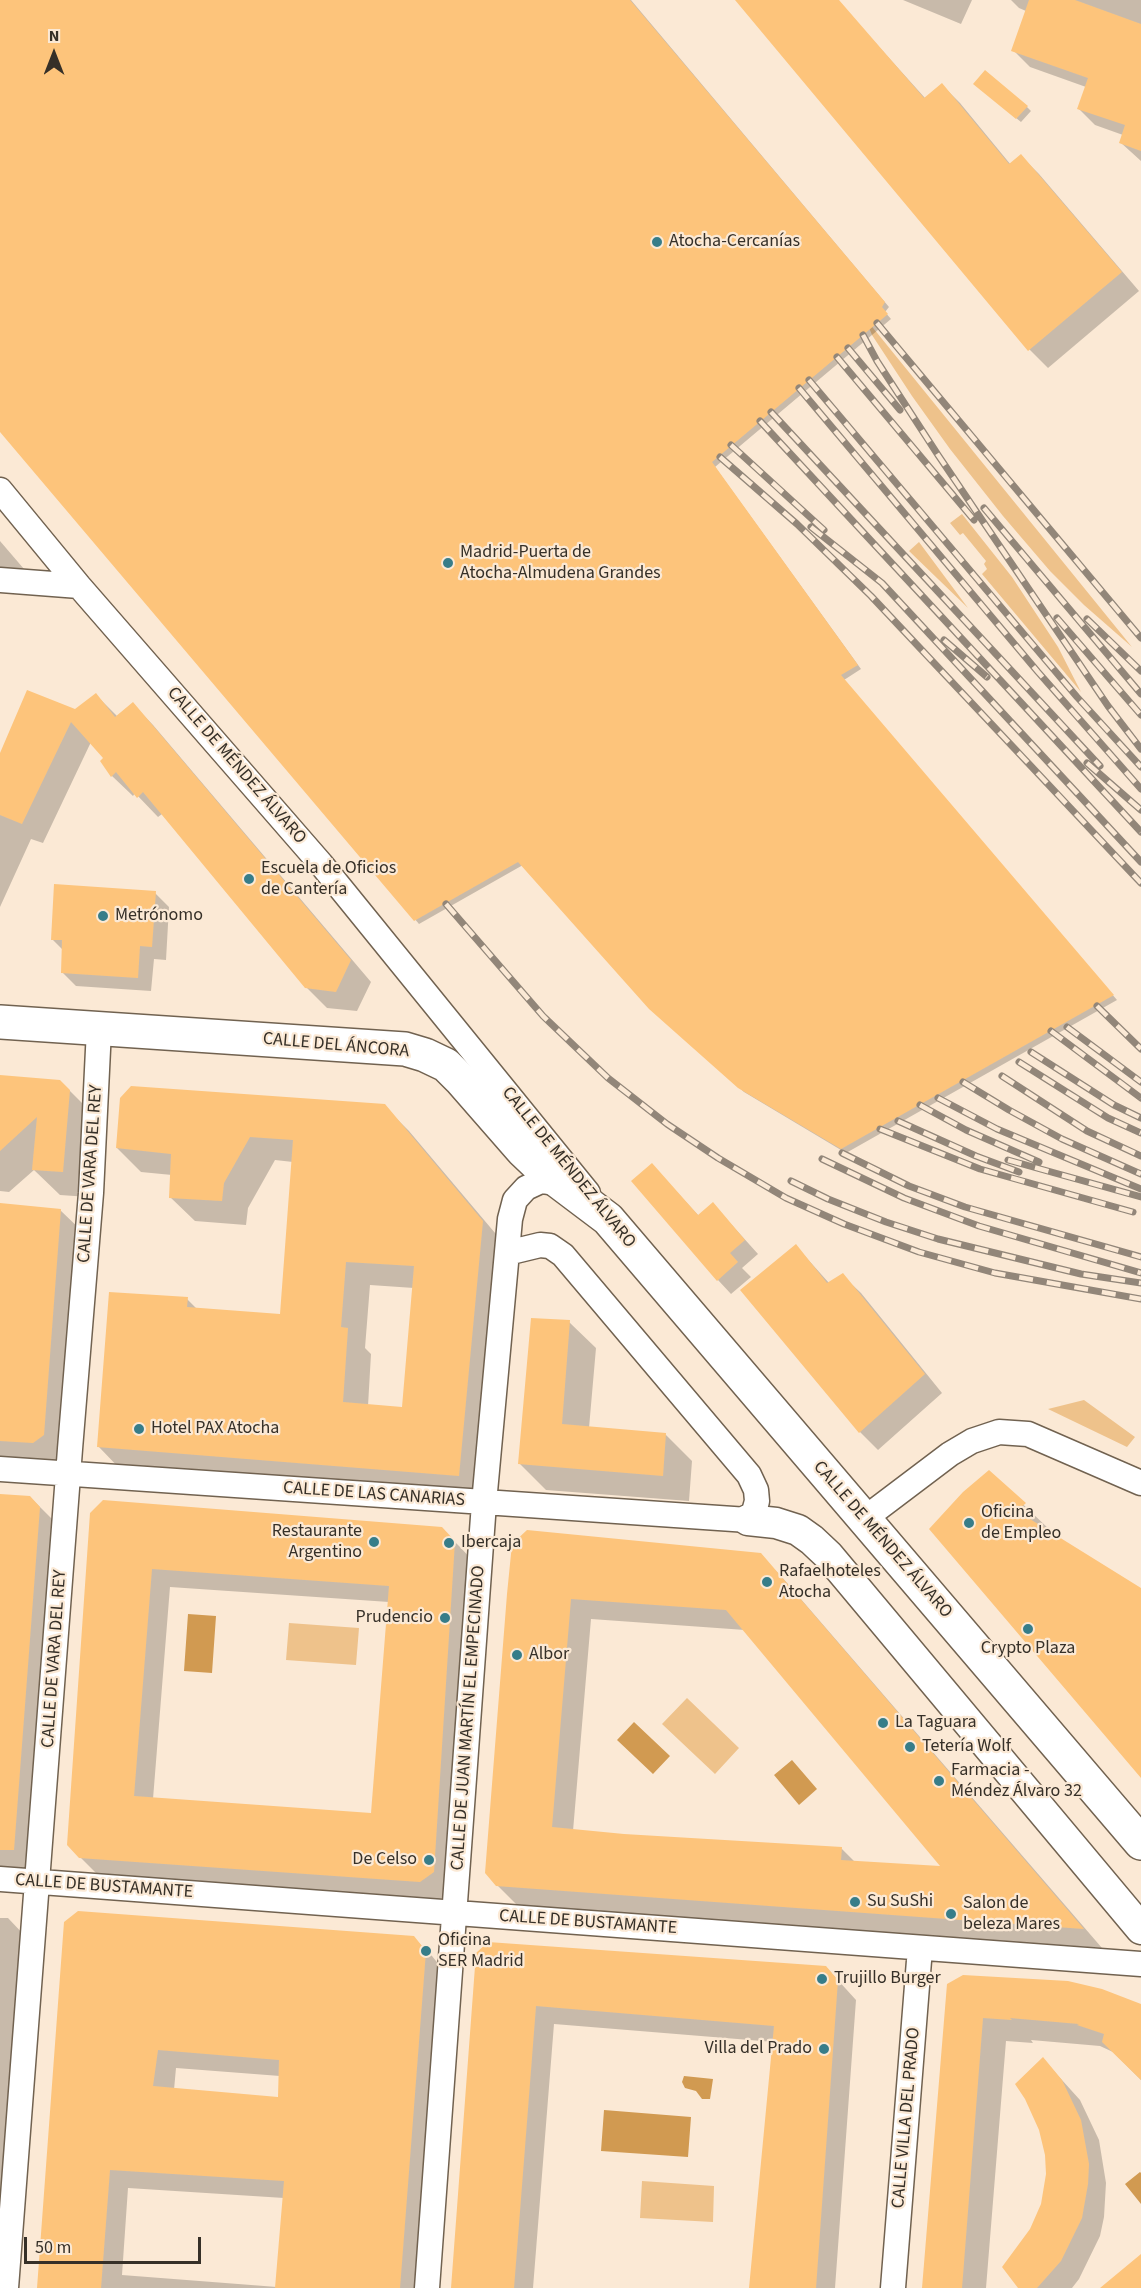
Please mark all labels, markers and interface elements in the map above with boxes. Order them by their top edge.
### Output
north arrow [24,24,84,84]
text: N [49,25,59,47]
place label: Atocha-Cercanías [669,231,800,253]
marker: Atocha-Cercanías [650,235,664,249]
place label: Madrid-Puerta de Atocha-Almudena Grandes [460,542,661,584]
marker: Madrid-Puerta de Atocha-Almudena Grandes [441,556,455,570]
street label: CALLE DE MÉNDEZ ÁLVARO [162,683,310,849]
place label: Escuela de Oficios de Cantería [261,858,396,900]
marker: Escuela de Oficios de Cantería [242,872,256,886]
place label: Metrónomo [115,905,203,927]
marker: Metrónomo [96,909,110,923]
street label: CALLE DEL ÁNCORA [262,1029,410,1063]
street label: CALLE DE MÉNDEZ ÁLVARO [496,1083,640,1253]
street label: CALLE DE VARA DEL REY [74,1084,108,1264]
place label: Hotel PAX Atocha [151,1418,279,1440]
marker: Hotel PAX Atocha [132,1422,146,1436]
street label: CALLE DE MÉNDEZ ÁLVARO [808,1457,956,1623]
street label: CALLE DE LAS CANARIAS [282,1478,466,1512]
place label: Oficina de Empleo [981,1502,1061,1544]
marker: Oficina de Empleo [962,1516,976,1530]
place label: Restaurante Argentino [272,1521,362,1564]
place label: Ibercaja [461,1532,521,1554]
marker: Restaurante Argentino [367,1535,381,1549]
marker: Ibercaja [442,1536,456,1550]
place label: Rafaelhoteles Atocha [779,1561,881,1604]
street label: CALLE DE JUAN MARTÍN EL EMPECINADO [448,1565,490,1871]
street label: CALLE DE VARA DEL REY [38,1569,72,1749]
marker: Rafaelhoteles Atocha [760,1575,774,1589]
place label: Prudencio [356,1607,433,1629]
marker: Prudencio [438,1611,452,1625]
marker: Crypto Plaza [1021,1622,1035,1636]
place label: Crypto Plaza [981,1638,1075,1660]
place label: Albor [529,1644,569,1666]
marker: Albor [510,1648,524,1662]
place label: La Taguara [895,1712,977,1734]
marker: La Taguara [876,1716,890,1730]
place label: Tetería Wolf [922,1736,1011,1758]
marker: Tetería Wolf [903,1740,917,1754]
place label: Farmacia - Méndez Álvaro 32 [951,1760,1082,1802]
marker: Farmacia - Méndez Álvaro 32 [932,1774,946,1788]
place label: De Celso [352,1849,417,1871]
marker: De Celso [422,1853,436,1867]
street label: CALLE DE BUSTAMANTE [14,1870,194,1904]
place label: Su SuShi [867,1891,933,1913]
place label: Salon de beleza Mares [963,1893,1060,1936]
marker: Su SuShi [848,1895,862,1909]
street label: CALLE DE BUSTAMANTE [498,1906,678,1940]
marker: Salon de beleza Mares [944,1907,958,1921]
place label: Oficina SER Madrid [438,1930,524,1972]
marker: Oficina SER Madrid [419,1944,433,1958]
place label: Trujillo Burger [834,1968,941,1990]
marker: Trujillo Burger [815,1972,829,1986]
street label: CALLE VILLA DEL PRADO [888,2027,926,2209]
place label: Villa del Prado [705,2038,812,2060]
marker: Villa del Prado [817,2042,831,2056]
scale bar [27,2225,204,2263]
text: 50 m [35,2235,71,2260]

